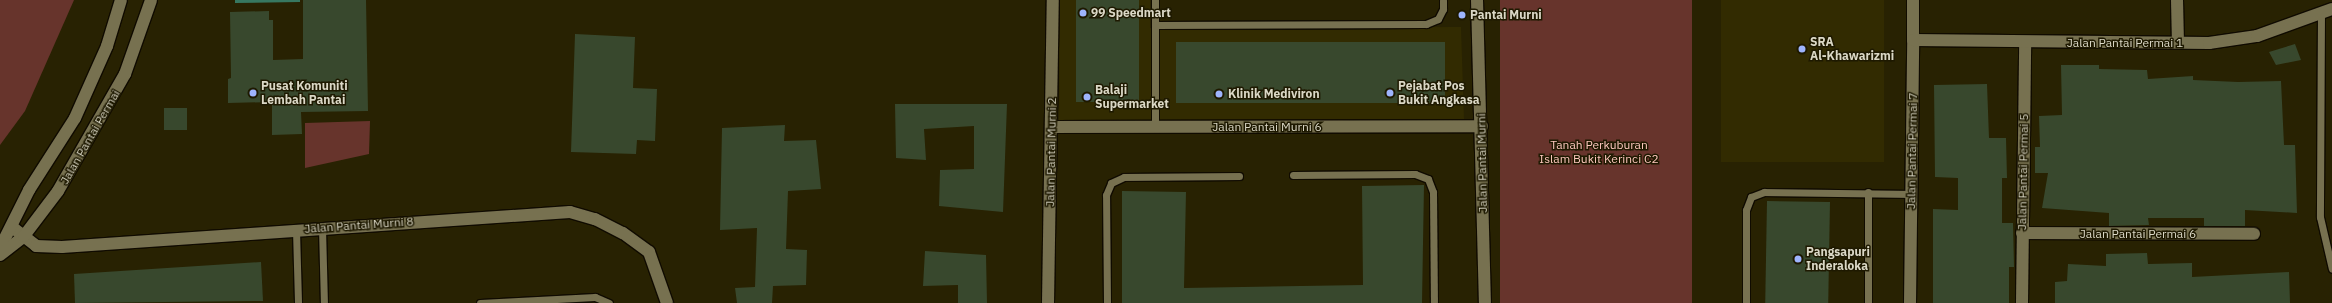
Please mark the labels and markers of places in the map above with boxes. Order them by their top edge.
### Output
place label: 99 Speedmart [1091,6,1171,20]
marker: 99 Speedmart [1078,8,1088,18]
place label: Pantai Murni [1470,8,1542,22]
marker: Pantai Murni [1457,10,1467,20]
place label: SRA Al-Khawarizmi [1810,35,1894,63]
marker: SRA Al-Khawarizmi [1797,44,1807,54]
place label: Pusat Komuniti Lembah Pantai [261,79,348,107]
place label: Pejabat Pos Bukit Angkasa [1398,79,1480,107]
place label: Balaji Supermarket [1095,83,1169,111]
place label: Klinik Mediviron [1228,87,1320,101]
marker: Pusat Komuniti Lembah Pantai [248,88,258,98]
marker: Klinik Mediviron [1213,88,1225,100]
marker: Pejabat Pos Bukit Angkasa [1385,88,1395,98]
marker: Balaji Supermarket [1082,92,1092,102]
place label: Pangsapuri Inderaloka [1806,245,1870,273]
marker: Pangsapuri Inderaloka [1793,254,1803,264]

